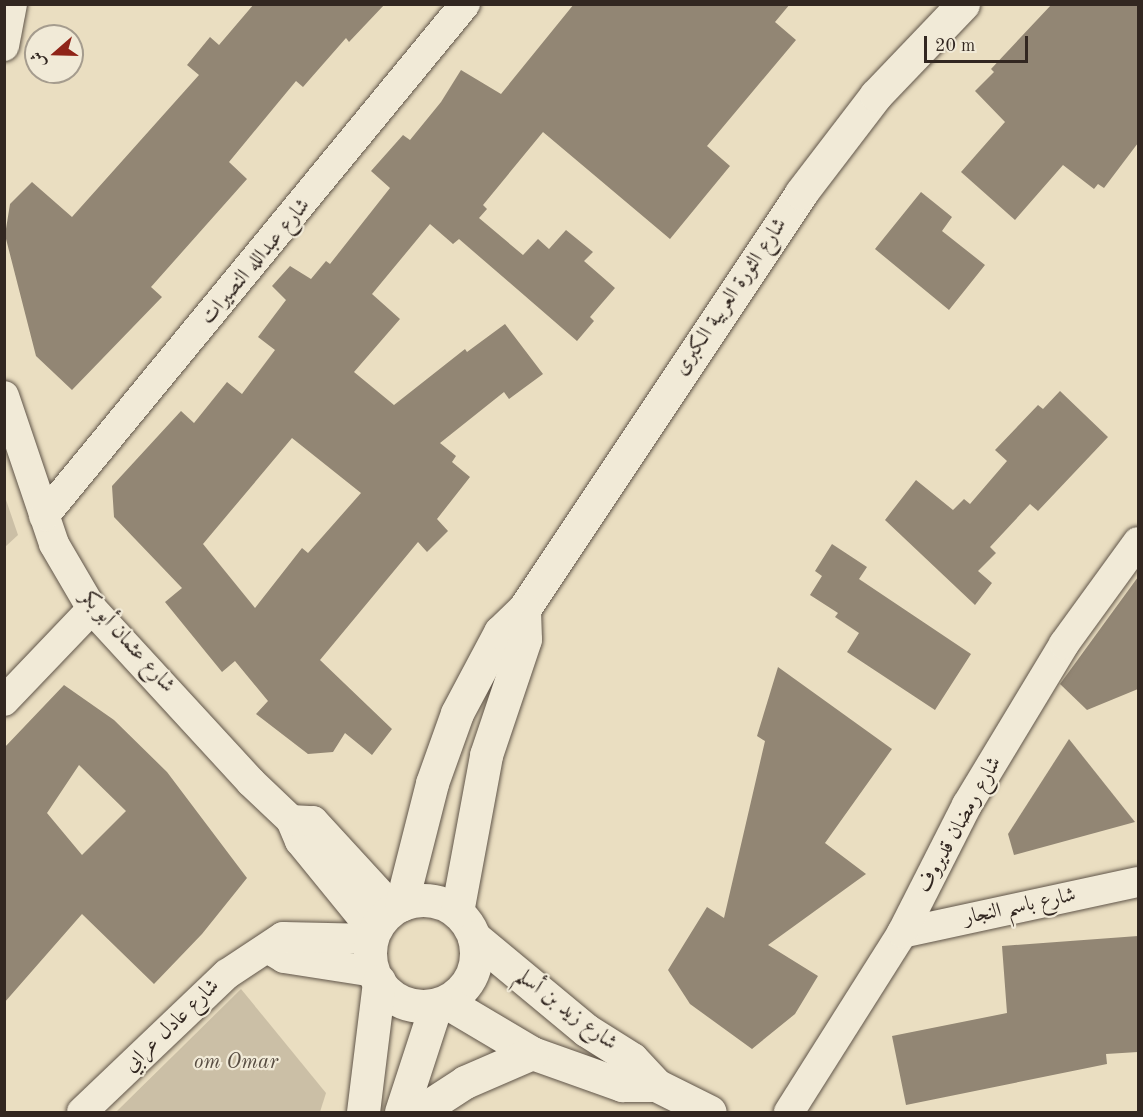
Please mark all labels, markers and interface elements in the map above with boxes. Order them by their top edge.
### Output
north arrow [24,24,84,84]
scale bar [927,24,1030,62]
text: 20 m [935,37,975,55]
text: ش [29,49,49,70]
street label: شارع عبدالله النصيرات [196,194,316,330]
street label: شارع الثورة العربية الكبرى [669,214,793,380]
street label: شارع عثمان أبو بكر [74,585,180,699]
street label: شارع رمضان قديروف [912,752,1008,898]
street label: شارع باسم النجار [962,883,1078,931]
street label: شارع زيد بن أسلم [510,964,622,1056]
street label: شارع عادل عرابي [119,974,225,1078]
park label: om Omar [194,1050,278,1076]

